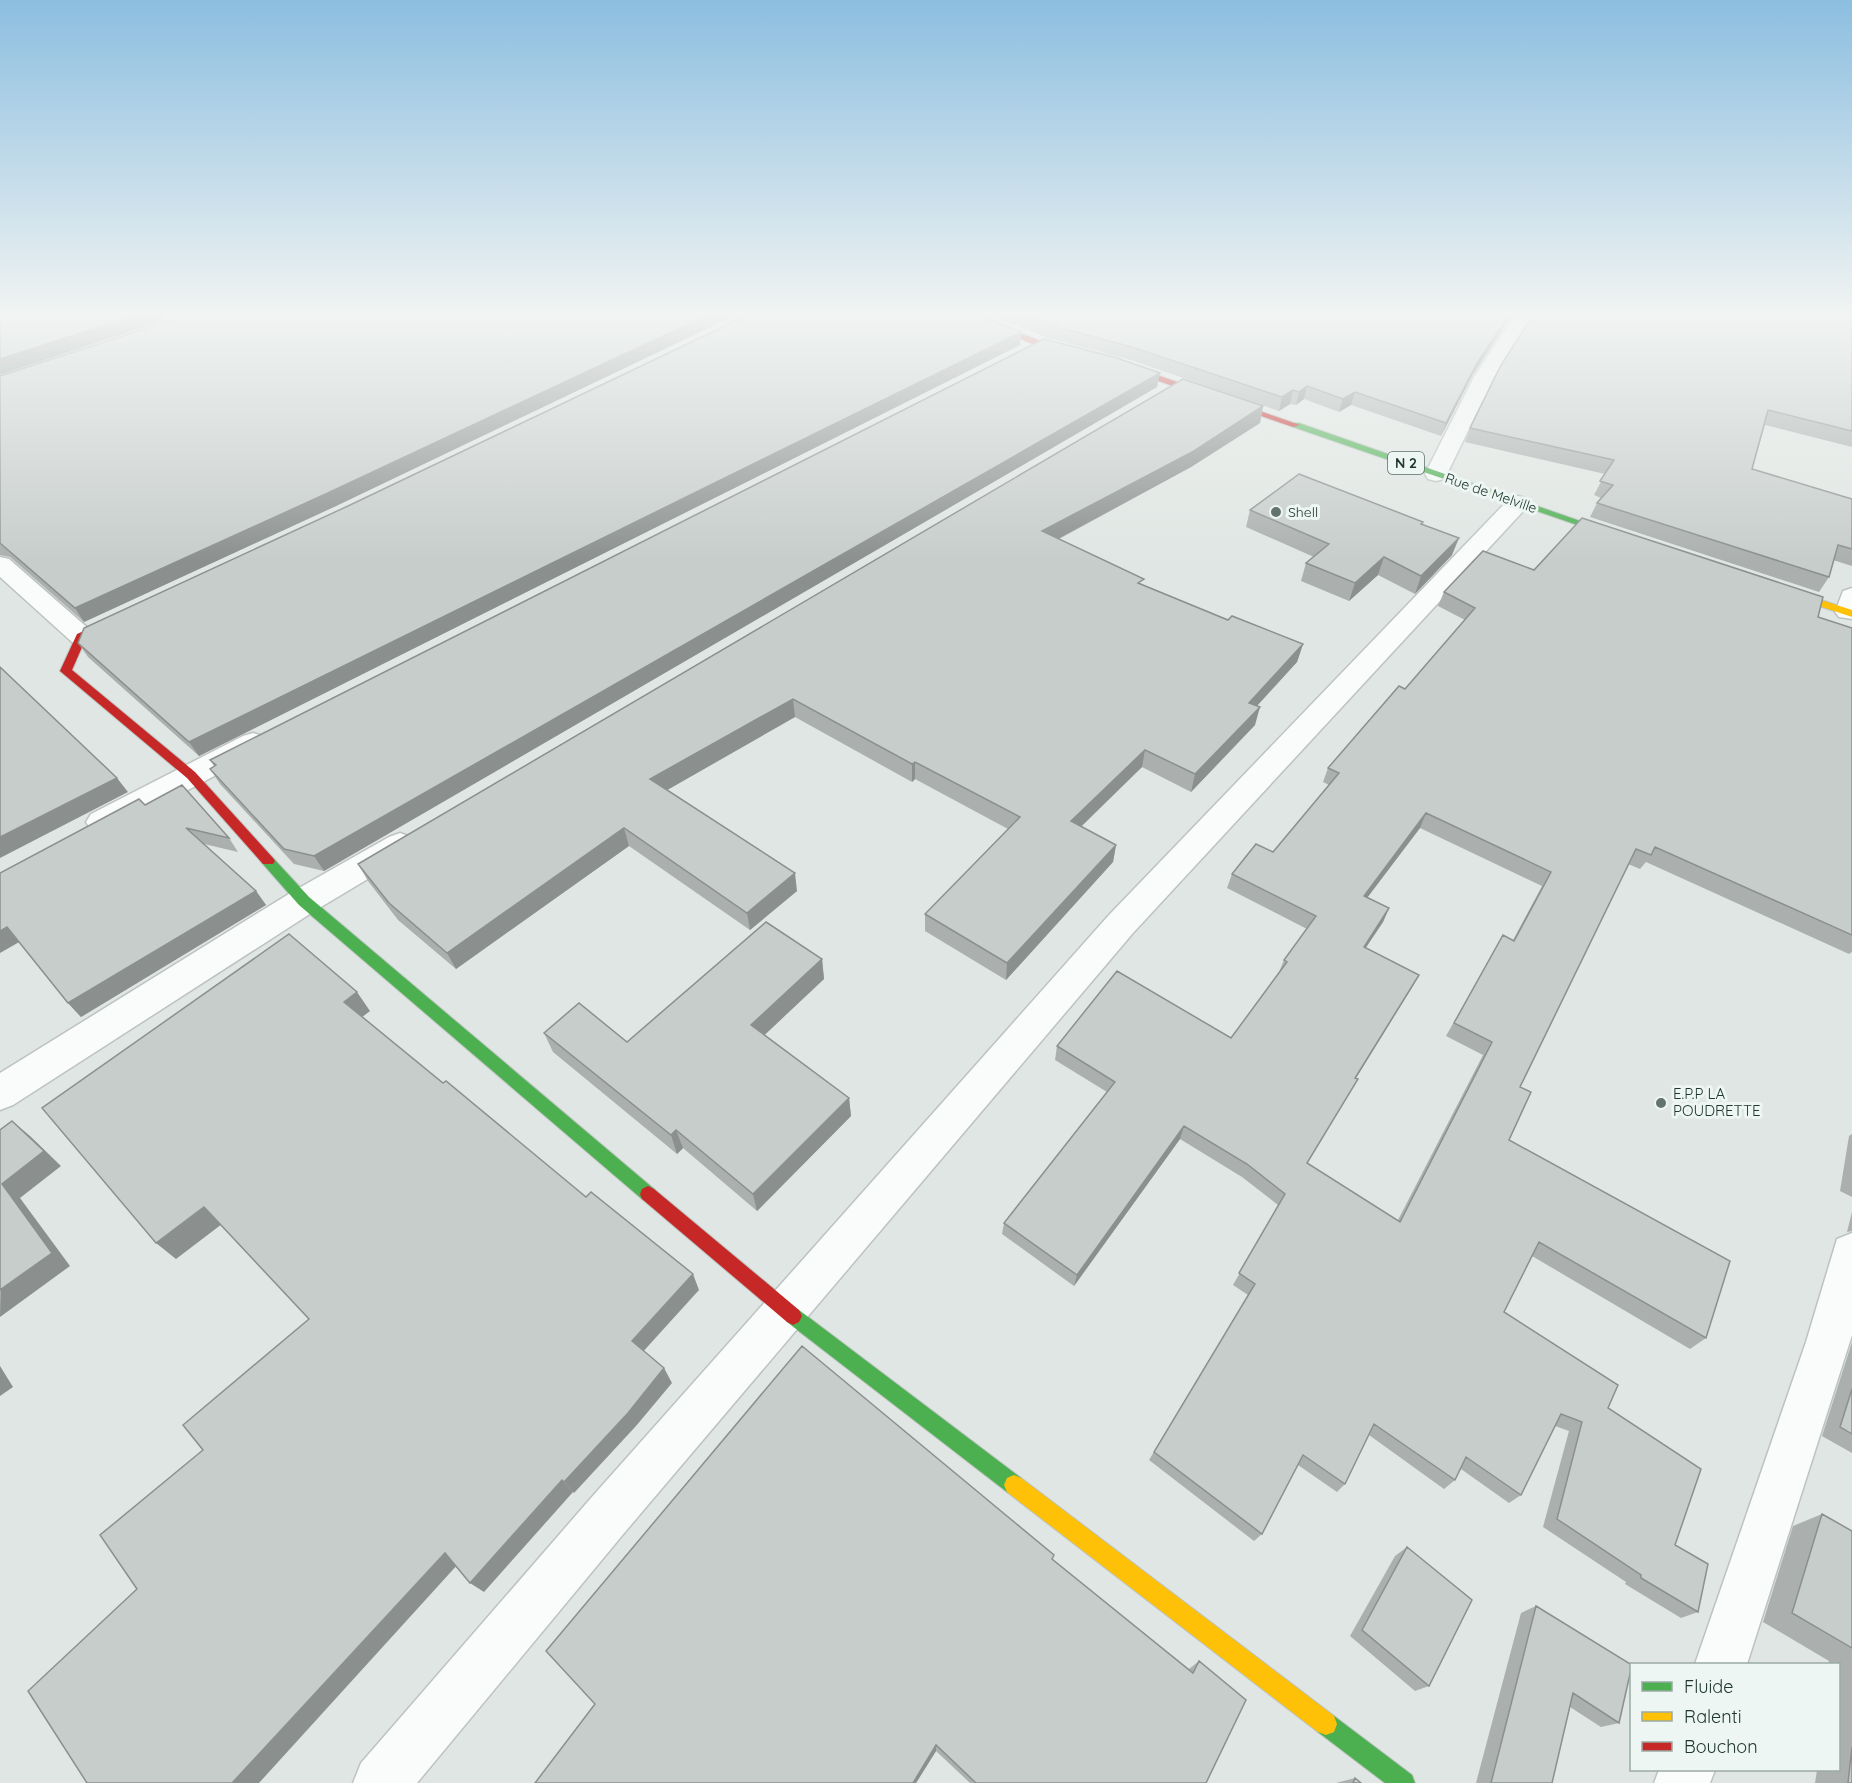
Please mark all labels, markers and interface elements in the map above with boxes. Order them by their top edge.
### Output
road number: N 2 [1388,452,1424,474]
street label: Rue de Melville [1443,469,1539,517]
place label: Shell [1288,503,1318,521]
marker: Shell [1269,505,1283,519]
place label: E.P.P LA POUDRETTE [1673,1084,1761,1120]
marker: E.P.P LA POUDRETTE [1654,1096,1668,1110]
legend [1630,1663,1840,1771]
text: Fluide [1684,1675,1733,1698]
text: Ralenti [1684,1705,1742,1728]
text: Bouchon [1684,1735,1758,1758]

